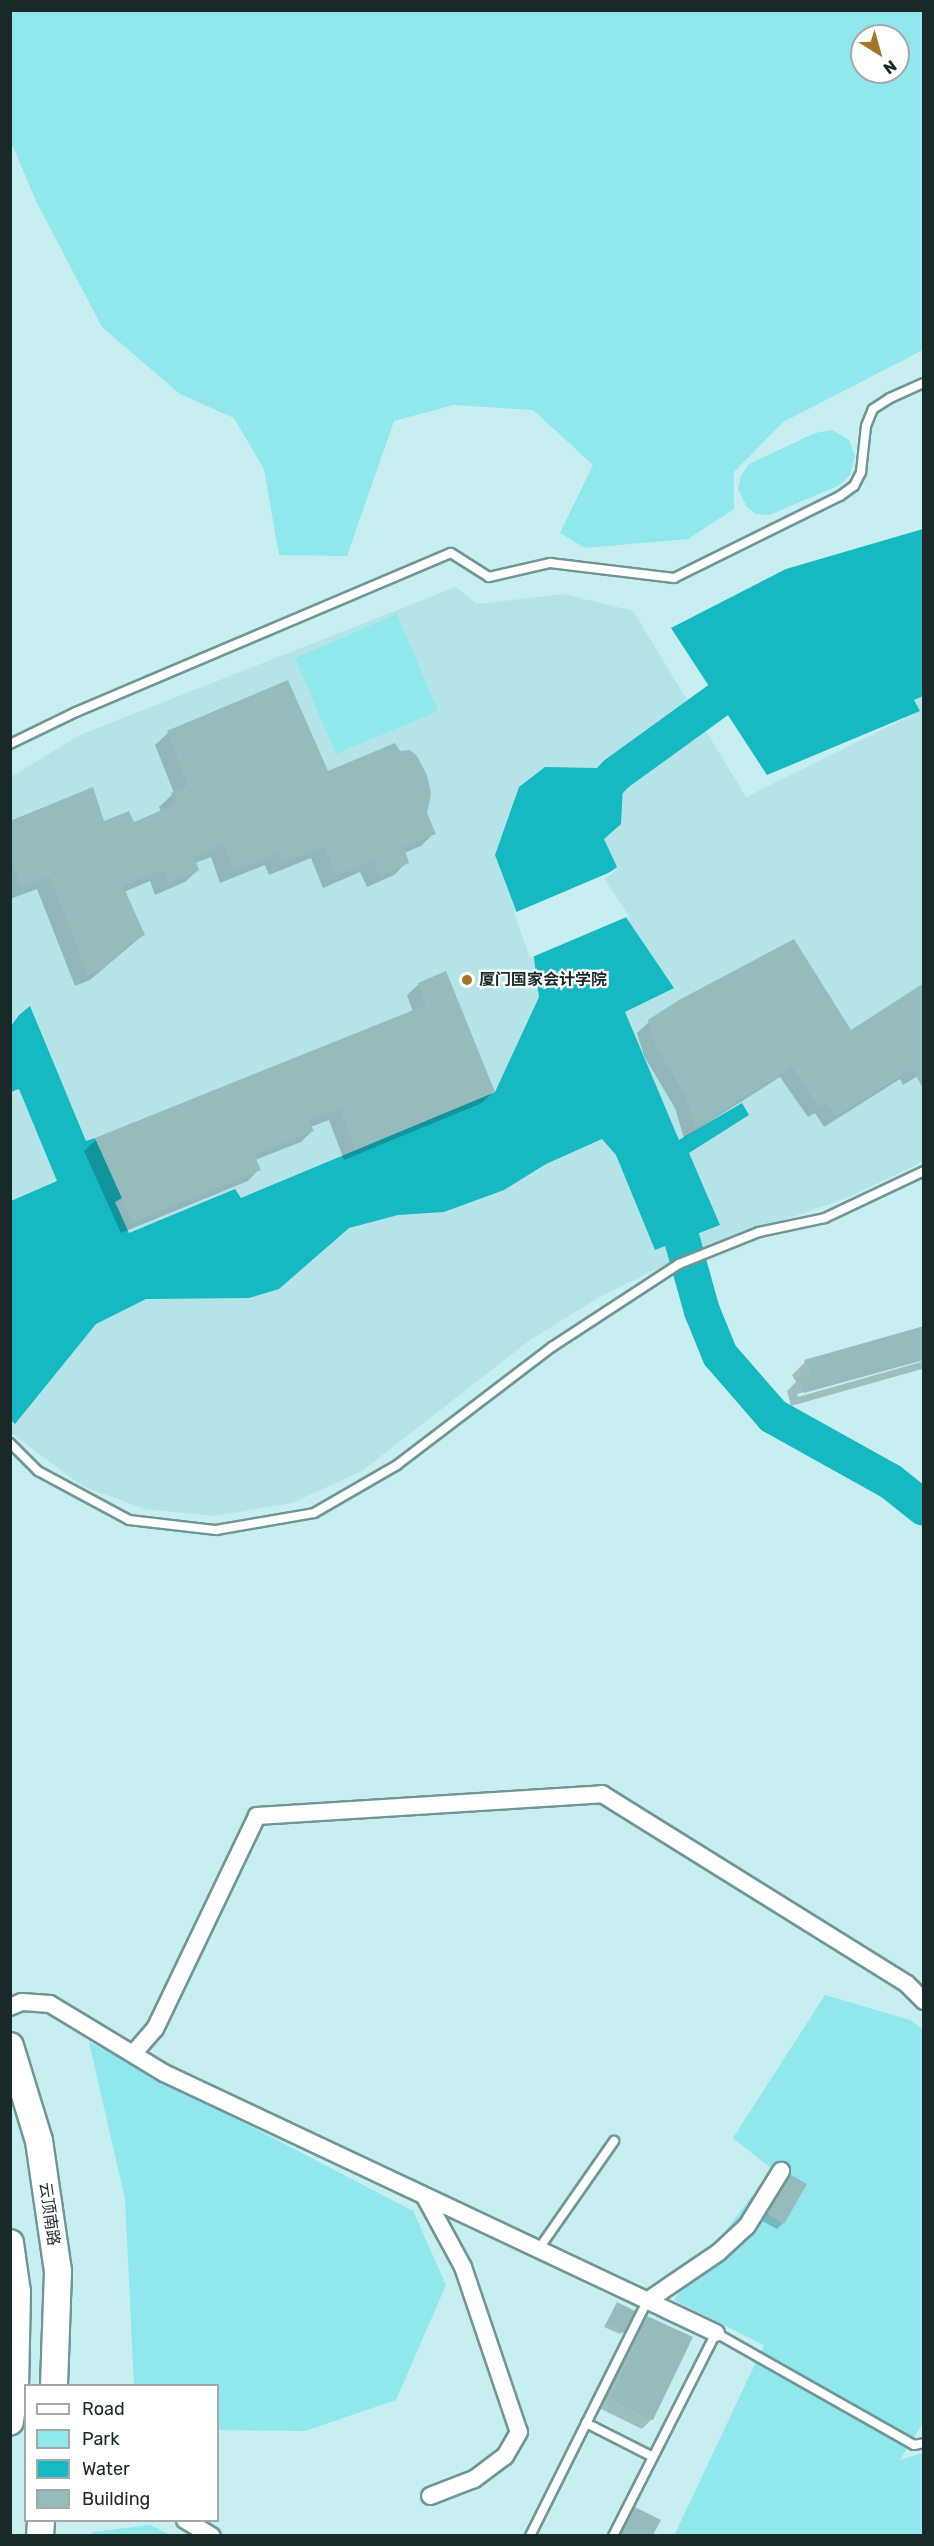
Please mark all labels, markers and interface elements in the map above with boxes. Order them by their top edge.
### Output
north arrow [850,24,910,84]
text: N [880,56,900,78]
place label: 厦门国家会计学院 [479,970,607,990]
marker: 厦门国家会计学院 [460,973,474,987]
street label: 云顶南路 [35,2181,63,2247]
legend [24,2384,219,2522]
text: Road [82,2398,125,2420]
text: Park [82,2428,119,2450]
text: Water [82,2458,130,2480]
text: Building [82,2488,150,2510]

